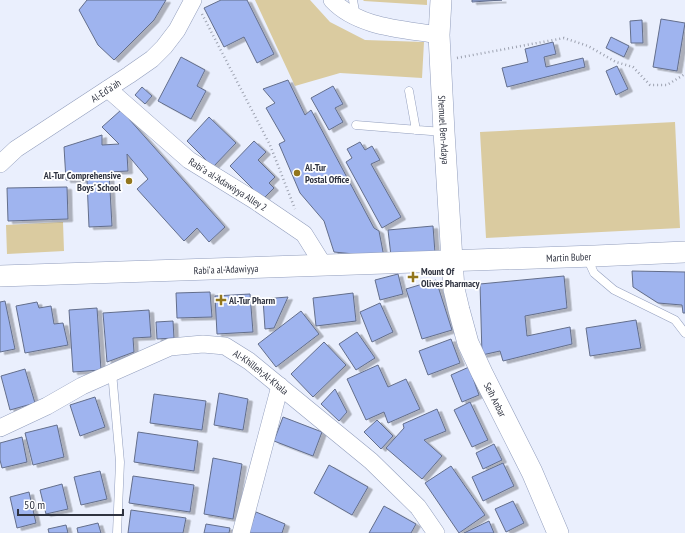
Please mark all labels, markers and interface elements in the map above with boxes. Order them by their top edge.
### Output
street label: Al-Ed'a'ah [88,76,123,105]
street label: Shemuel Ben-Adaya [435,95,452,165]
street label: Rabiʼa al-'Adawiyya Alley 2 [186,155,269,214]
place label: Al-Tur Postal Office [304,161,349,186]
marker: Al-Tur Postal Office [292,168,302,178]
place label: Al-Tur Comprehensive Boys' School [43,169,122,194]
marker: Al-Tur Comprehensive Boys' School [124,176,134,186]
street label: Martin Buber [546,250,592,265]
street label: Rabiʼa al-'Adawiyya [193,262,259,277]
place label: Mount Of Olives Pharmacy [421,265,480,290]
marker: Mount Of Olives Pharmacy [408,272,418,282]
place label: Al-Tur Pharm [228,294,275,307]
marker: Al-Tur Pharm [216,295,226,305]
street label: Al-Khilleh;Al-Khala [231,347,291,398]
street label: Seih Anbar [481,380,509,419]
scale bar [18,491,123,517]
text: 50 m [24,497,45,512]

